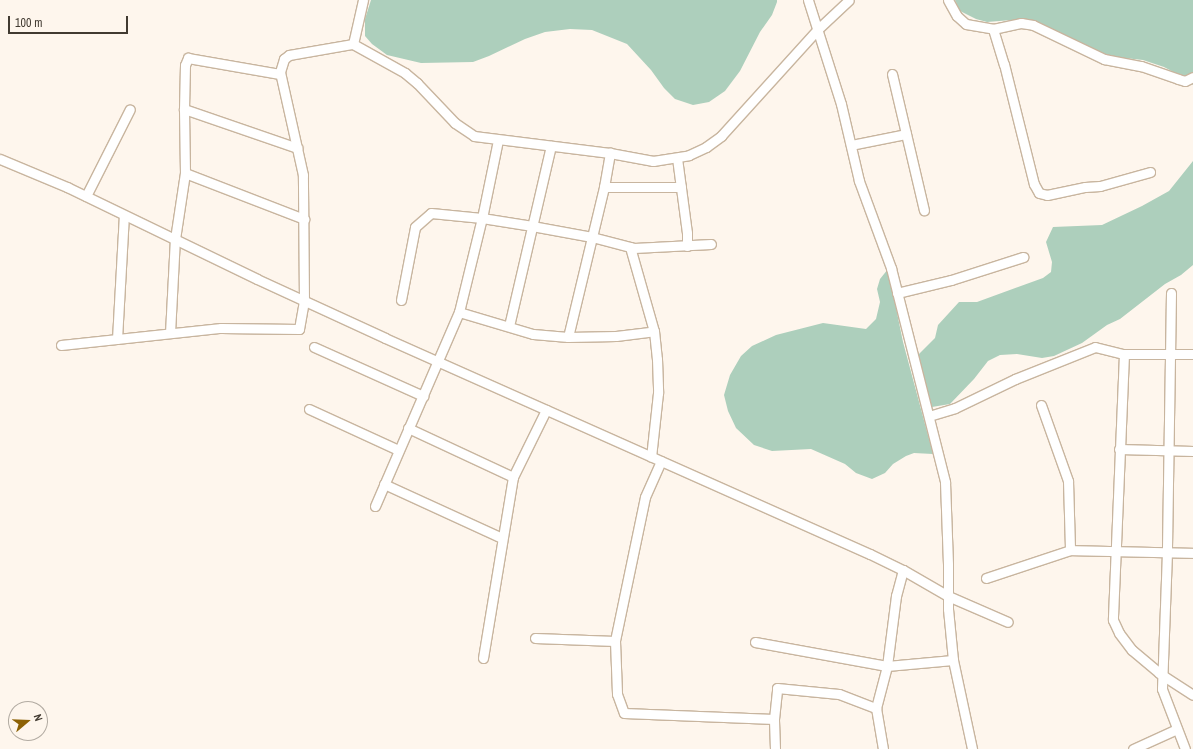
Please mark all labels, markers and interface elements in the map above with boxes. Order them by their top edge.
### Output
scale bar [10,8,130,34]
text: 100 m [15,15,42,31]
north arrow [8,701,48,741]
text: N [31,712,46,723]

